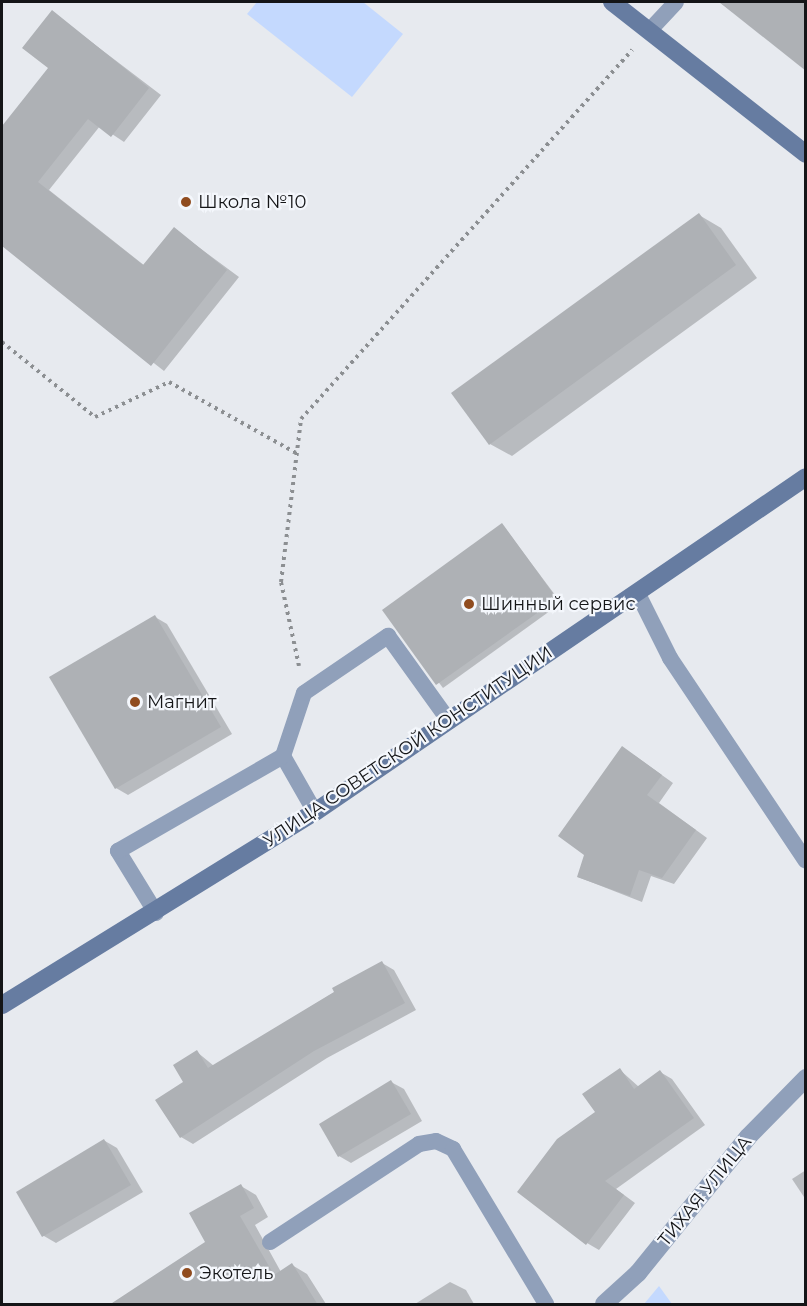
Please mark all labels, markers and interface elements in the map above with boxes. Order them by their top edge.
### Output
place label: Школа №10 [198,191,306,213]
marker: Школа №10 [179,195,193,209]
place label: Шинный сервис [481,593,636,615]
marker: Шинный сервис [462,597,476,611]
street label: УЛИЦА СОВЕТСКОЙ КОНСТИТУЦИИ [259,642,557,852]
place label: Магнит [147,691,216,713]
marker: Магнит [128,695,142,709]
street label: ТИХАЯ УЛИЦА [654,1131,756,1251]
place label: Экотель [199,1262,273,1284]
marker: Экотель [180,1266,194,1280]

